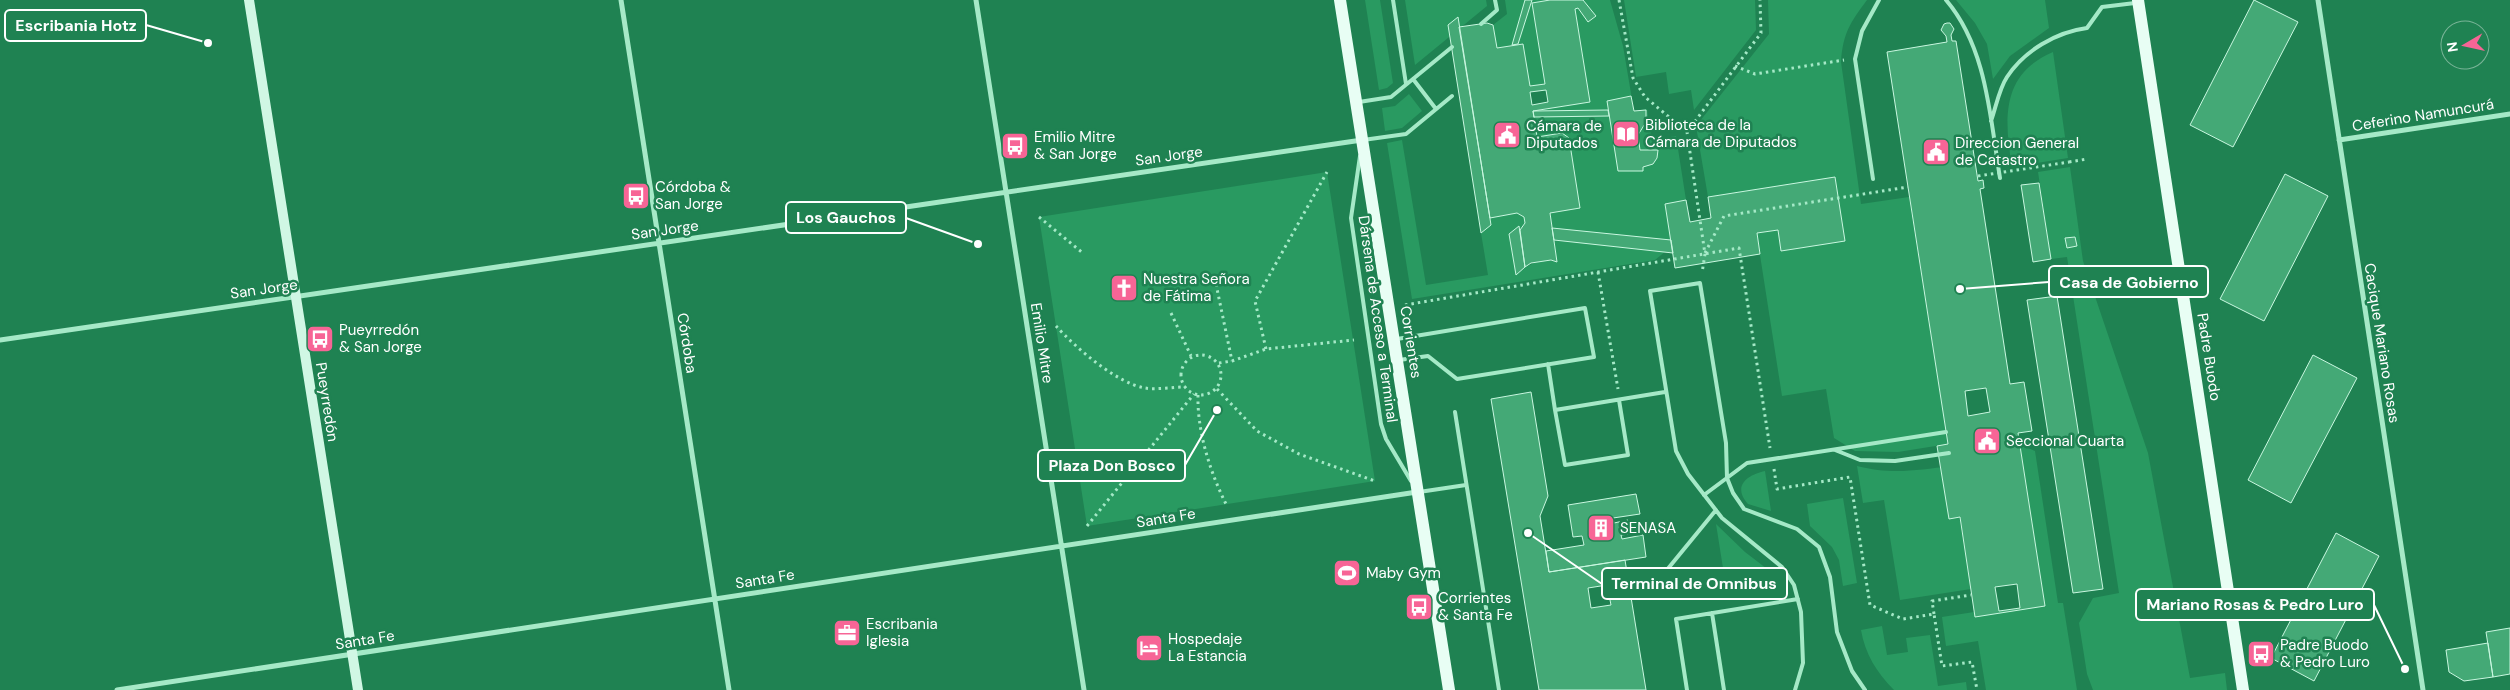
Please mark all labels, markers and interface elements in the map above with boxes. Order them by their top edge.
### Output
callout: Escribania Hotz [5,10,146,41]
text: Escribania Hotz [15,15,137,36]
north arrow [2440,20,2490,70]
text: N [2442,41,2462,53]
street label: Ceferino Namuncurá [2351,94,2495,136]
place label: Biblioteca de la Cámara de Diputados [1645,115,1797,152]
place label: Cámara de Diputados [1526,116,1602,153]
library icon: Biblioteca de la Cámara de Diputados [1611,119,1641,149]
public building icon: Cámara de Diputados [1492,120,1522,150]
place label: Emilio Mitre & San Jorge [1034,127,1117,164]
bus stop icon: Emilio Mitre & San Jorge [1000,131,1030,161]
place label: Direccion General de Catastro [1955,133,2079,170]
public building icon: Direccion General de Catastro [1921,137,1951,167]
street label: San Jorge [1134,141,1204,171]
place label: Córdoba & San Jorge [655,177,731,214]
bus stop icon: Córdoba & San Jorge [621,181,651,211]
callout: Los Gauchos [786,202,906,233]
text: Los Gauchos [796,207,896,228]
street label: Dársena de Acceso a Terminal [1354,214,1402,424]
street label: San Jorge [630,215,700,245]
street label: Cacique Mariano Rosas [2359,262,2405,424]
callout: Casa de Gobierno [2049,266,2208,297]
place label: Nuestra Señora de Fátima [1143,269,1250,306]
text: Casa de Gobierno [2059,272,2199,293]
church icon: Nuestra Señora de Fátima [1109,273,1139,303]
street label: San Jorge [229,274,299,304]
street label: Emilio Mitre [1026,301,1058,385]
street label: Corrientes [1395,304,1427,380]
street label: Córdoba [672,311,702,375]
street label: Padre Buodo [2192,312,2226,402]
place label: Pueyrredón & San Jorge [339,320,422,357]
bus stop icon: Pueyrredón & San Jorge [305,324,335,354]
street label: Pueyrredón [311,361,343,443]
public building icon: Seccional Cuarta [1972,426,2002,456]
place label: Seccional Cuarta [2006,431,2124,451]
callout: Plaza Don Bosco [1038,450,1185,481]
text: Plaza Don Bosco [1048,455,1176,476]
street label: Santa Fe [1135,503,1197,533]
building icon: SENASA [1586,513,1616,543]
place label: SENASA [1620,518,1676,538]
sports icon: Maby Gym [1332,558,1362,588]
place label: Maby Gym [1366,563,1441,583]
street label: Santa Fe [734,564,796,594]
callout: Terminal de Omnibus [1602,568,1787,599]
text: Terminal de Omnibus [1611,573,1777,594]
place label: Corrientes & Santa Fe [1438,588,1513,625]
callout: Mariano Rosas & Pedro Luro [2136,589,2374,620]
bus stop icon: Corrientes & Santa Fe [1404,592,1434,622]
text: Mariano Rosas & Pedro Luro [2146,594,2364,615]
place label: Escribania Iglesia [866,614,938,651]
office icon: Escribania Iglesia [832,618,862,648]
street label: Santa Fe [334,625,396,655]
place label: Hospedaje La Estancia [1168,629,1247,666]
hotel icon: Hospedaje La Estancia [1134,633,1164,663]
place label: Padre Buodo & Pedro Luro [2280,635,2370,672]
bus stop icon: Padre Buodo & Pedro Luro [2246,639,2276,669]

